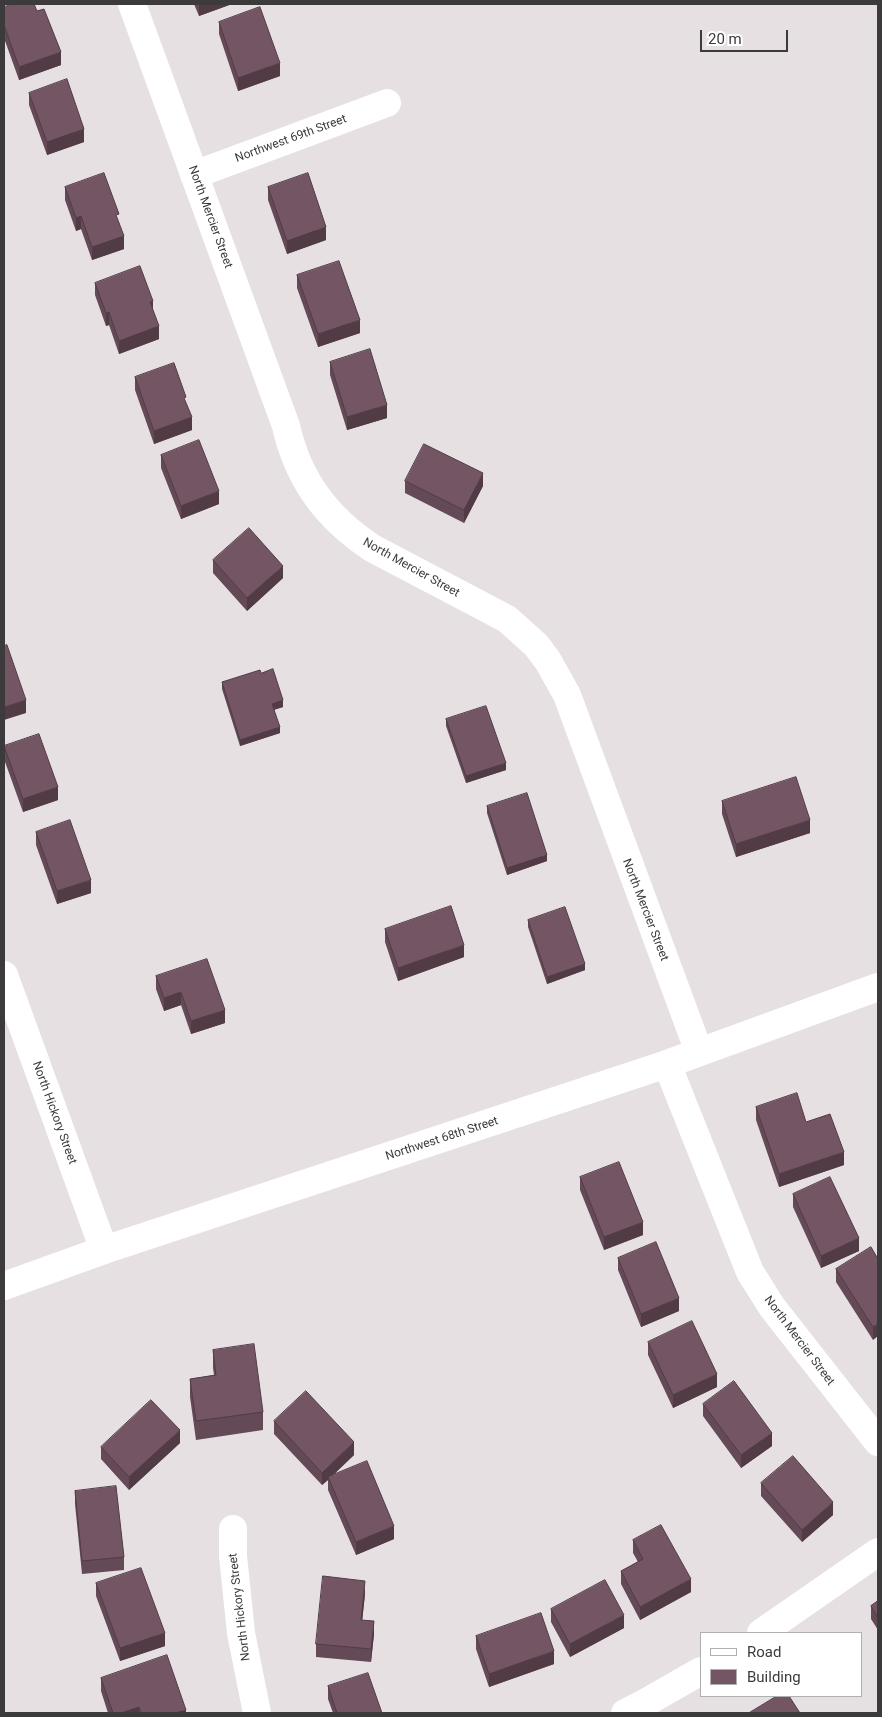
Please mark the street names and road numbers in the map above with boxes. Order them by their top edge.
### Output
street label: Northwest 69th Street [233,112,349,166]
street label: North Mercier Street [185,164,235,270]
street label: North Mercier Street [360,535,462,601]
street label: North Mercier Street [619,857,671,963]
street label: North Hickory Street [29,1060,79,1166]
street label: Northwest 68th Street [384,1114,500,1164]
street label: North Mercier Street [761,1293,837,1389]
street label: North Hickory Street [226,1552,254,1662]

